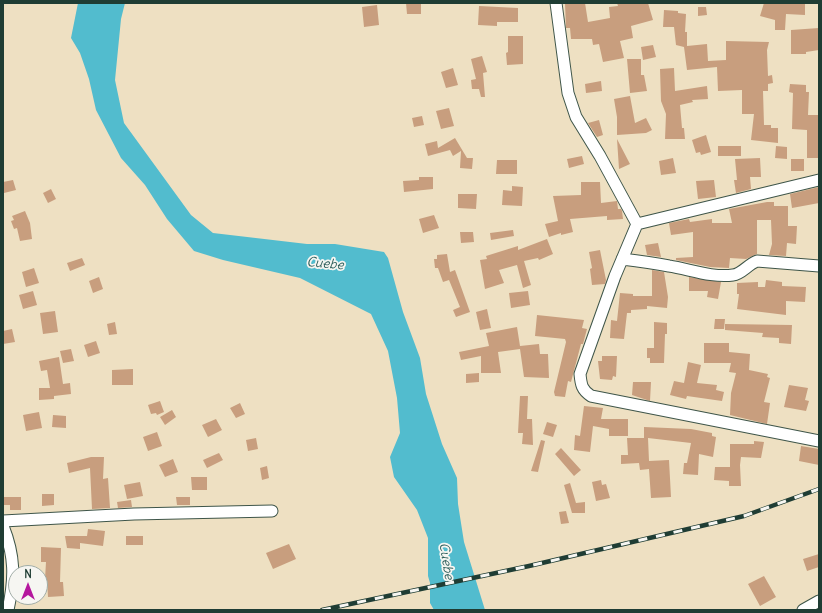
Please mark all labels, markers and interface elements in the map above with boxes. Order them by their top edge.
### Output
water label: Cuebe [306,255,344,273]
water label: Cuebe [435,541,457,581]
north arrow [8,565,48,605]
text: N [24,567,32,581]

